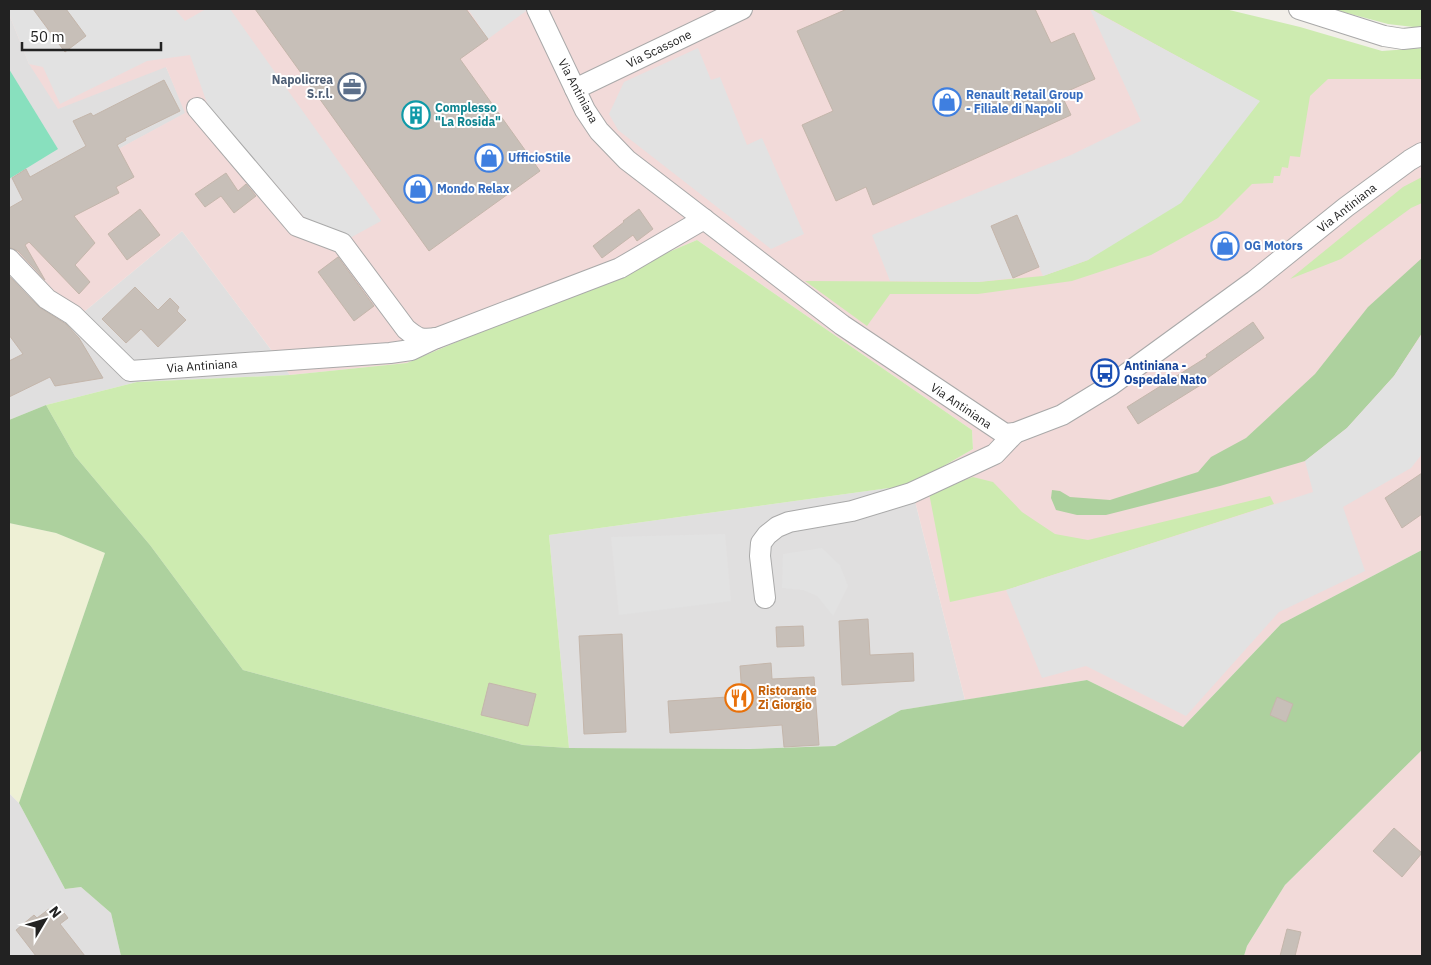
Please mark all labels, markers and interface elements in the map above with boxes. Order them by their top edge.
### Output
scale bar [22,20,161,52]
street label: Via Scassone [624,26,694,71]
text: 50 m [30,27,65,46]
street label: Via Antiniana [555,56,602,126]
place label: Napolicrea S.r.l. [272,72,333,101]
office icon: Napolicrea S.r.l. [337,72,367,102]
shop icon: Renault Retail Group - Filiale di Napoli [932,87,962,117]
place label: Renault Retail Group - Filiale di Napoli [966,87,1083,116]
building icon: Complesso "La Rosida" [401,100,431,130]
place label: Complesso "La Rosida" [435,100,501,129]
shop icon: UfficioStile [474,143,504,173]
place label: UfficioStile [508,150,571,165]
shop icon: Mondo Relax [403,174,433,204]
street label: Via Antiniana [1314,180,1380,235]
place label: Mondo Relax [437,181,510,196]
shop icon: OG Motors [1210,231,1240,261]
place label: OG Motors [1244,238,1303,253]
street label: Via Antiniana [166,356,238,375]
bus stop icon: Antiniana - Ospedale Nato [1090,358,1120,388]
place label: Antiniana - Ospedale Nato [1124,358,1207,387]
street label: Via Antiniana [928,380,995,432]
restaurant icon: Ristorante Zi Giorgio [724,683,754,713]
place label: Ristorante Zi Giorgio [758,683,817,712]
north arrow [20,895,70,945]
text: N [45,902,65,922]

